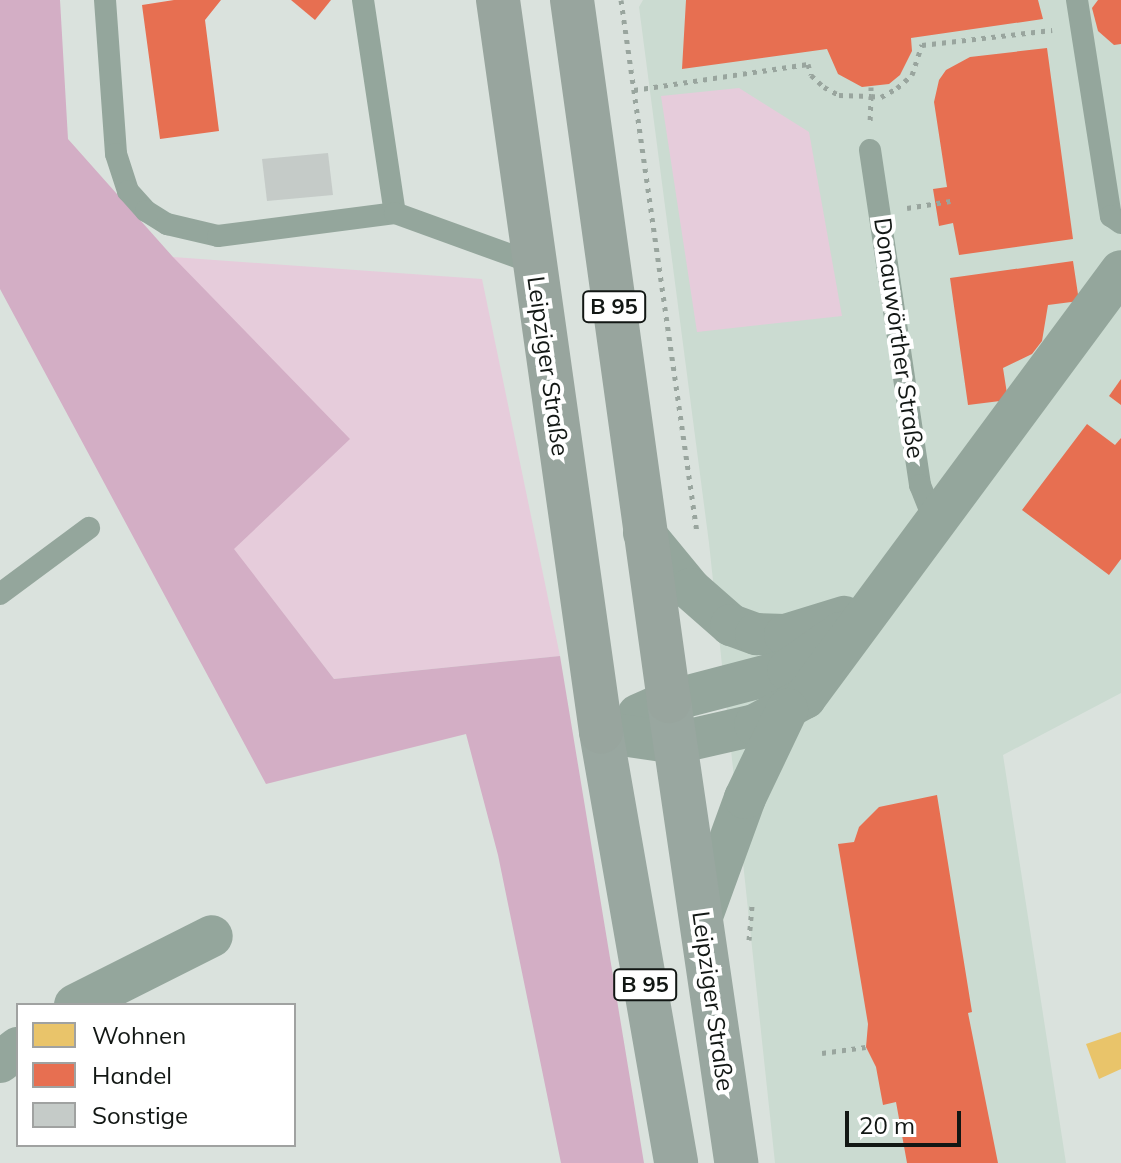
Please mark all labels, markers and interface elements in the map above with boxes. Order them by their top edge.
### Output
street label: Donauwörther Straße [868,216,930,460]
street label: Leipziger Straße [521,274,575,458]
road number: B 95 [582,289,646,325]
street label: Leipziger Straße [686,909,740,1093]
road number: B 95 [613,967,677,1003]
legend [16,1003,296,1147]
text: Wohnen [92,1020,186,1050]
text: Handel [92,1060,172,1090]
scale bar [849,1095,965,1145]
text: Sonstige [92,1100,188,1130]
text: 20 m [859,1110,915,1140]

